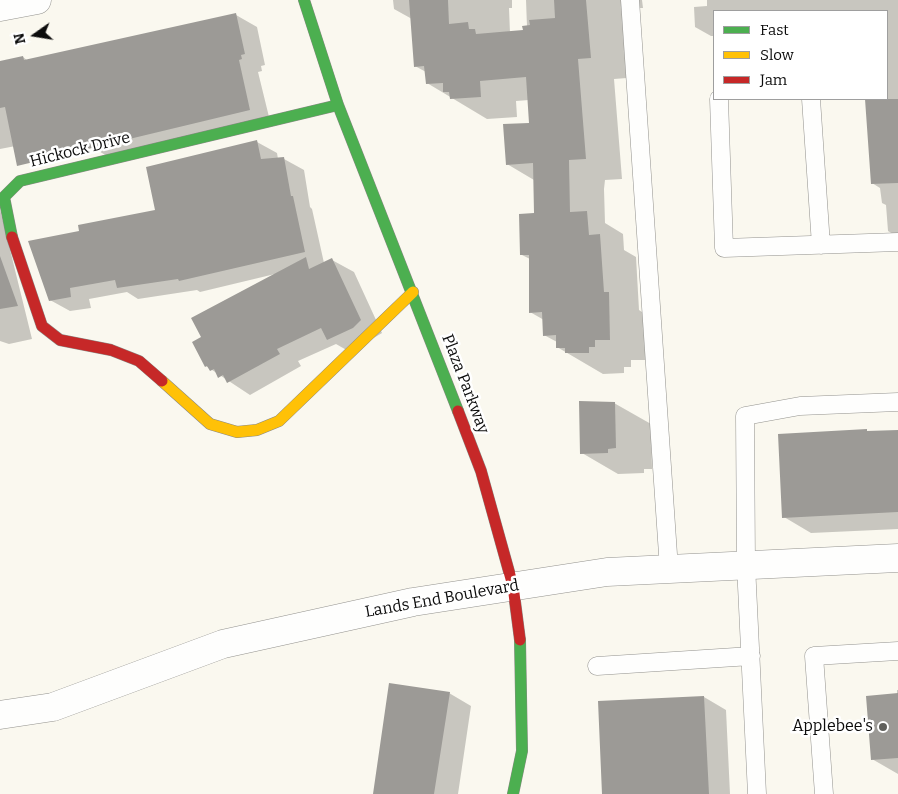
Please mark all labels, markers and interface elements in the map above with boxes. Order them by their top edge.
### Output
north arrow [10,10,60,60]
legend [713,10,888,100]
text: Fast [760,21,789,39]
text: N [10,31,29,46]
text: Slow [760,46,794,64]
text: Jam [760,71,787,89]
street label: Hickock Drive [28,128,132,172]
street label: Plaza Parkway [437,332,493,436]
street label: Lands End Boulevard [364,576,520,622]
place label: Applebee's [792,717,873,737]
marker: Applebee's [877,721,889,733]

